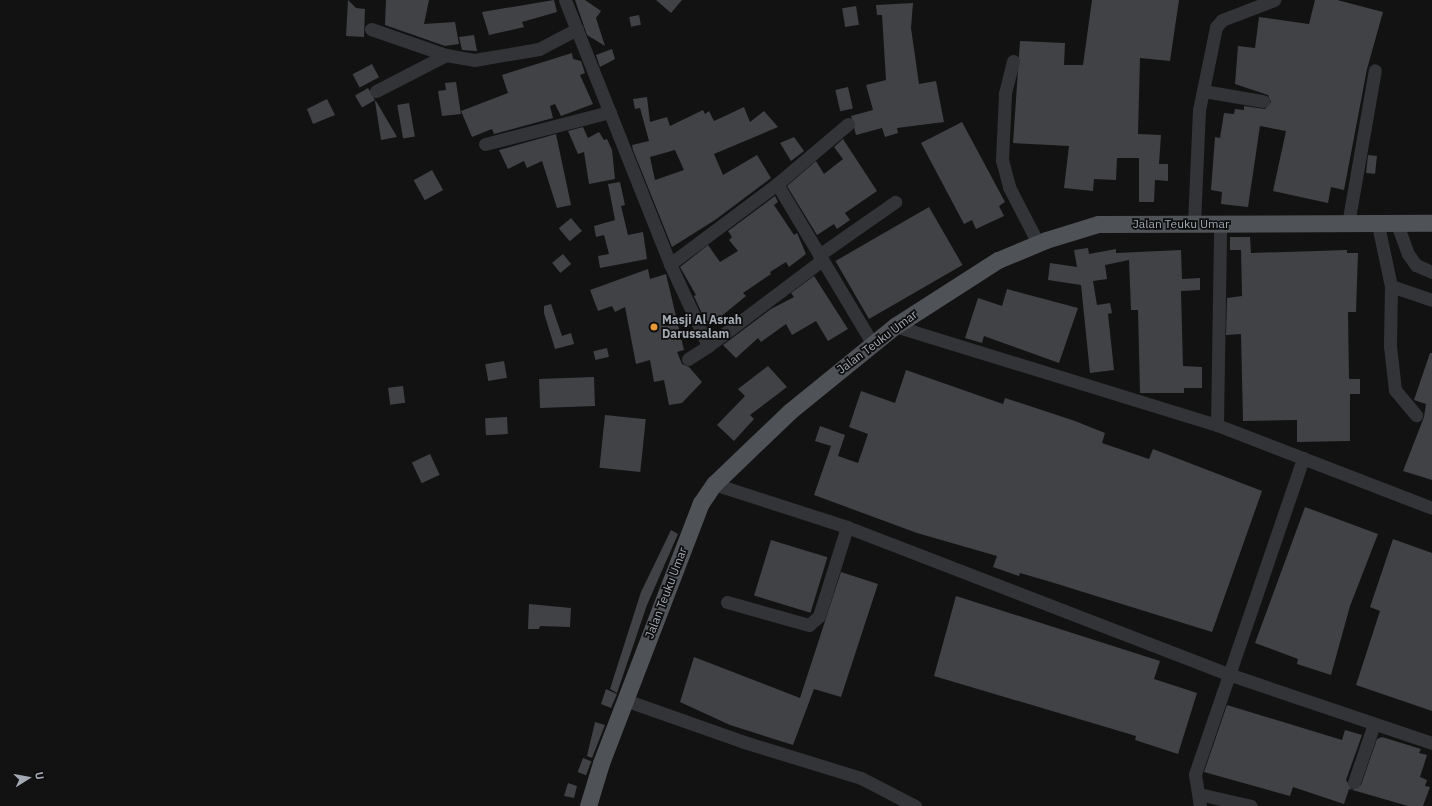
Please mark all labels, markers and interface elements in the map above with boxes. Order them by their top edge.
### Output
street label: Jalan Teuku Umar [1133,217,1229,231]
street label: Jalan Teuku Umar [834,307,920,377]
place label: Masji Al Asrah Darussalam [662,313,742,341]
marker: Masji Al Asrah Darussalam [649,322,659,332]
street label: Jalan Teuku Umar [642,545,690,641]
north arrow [8,758,48,798]
text: U [32,771,47,781]

